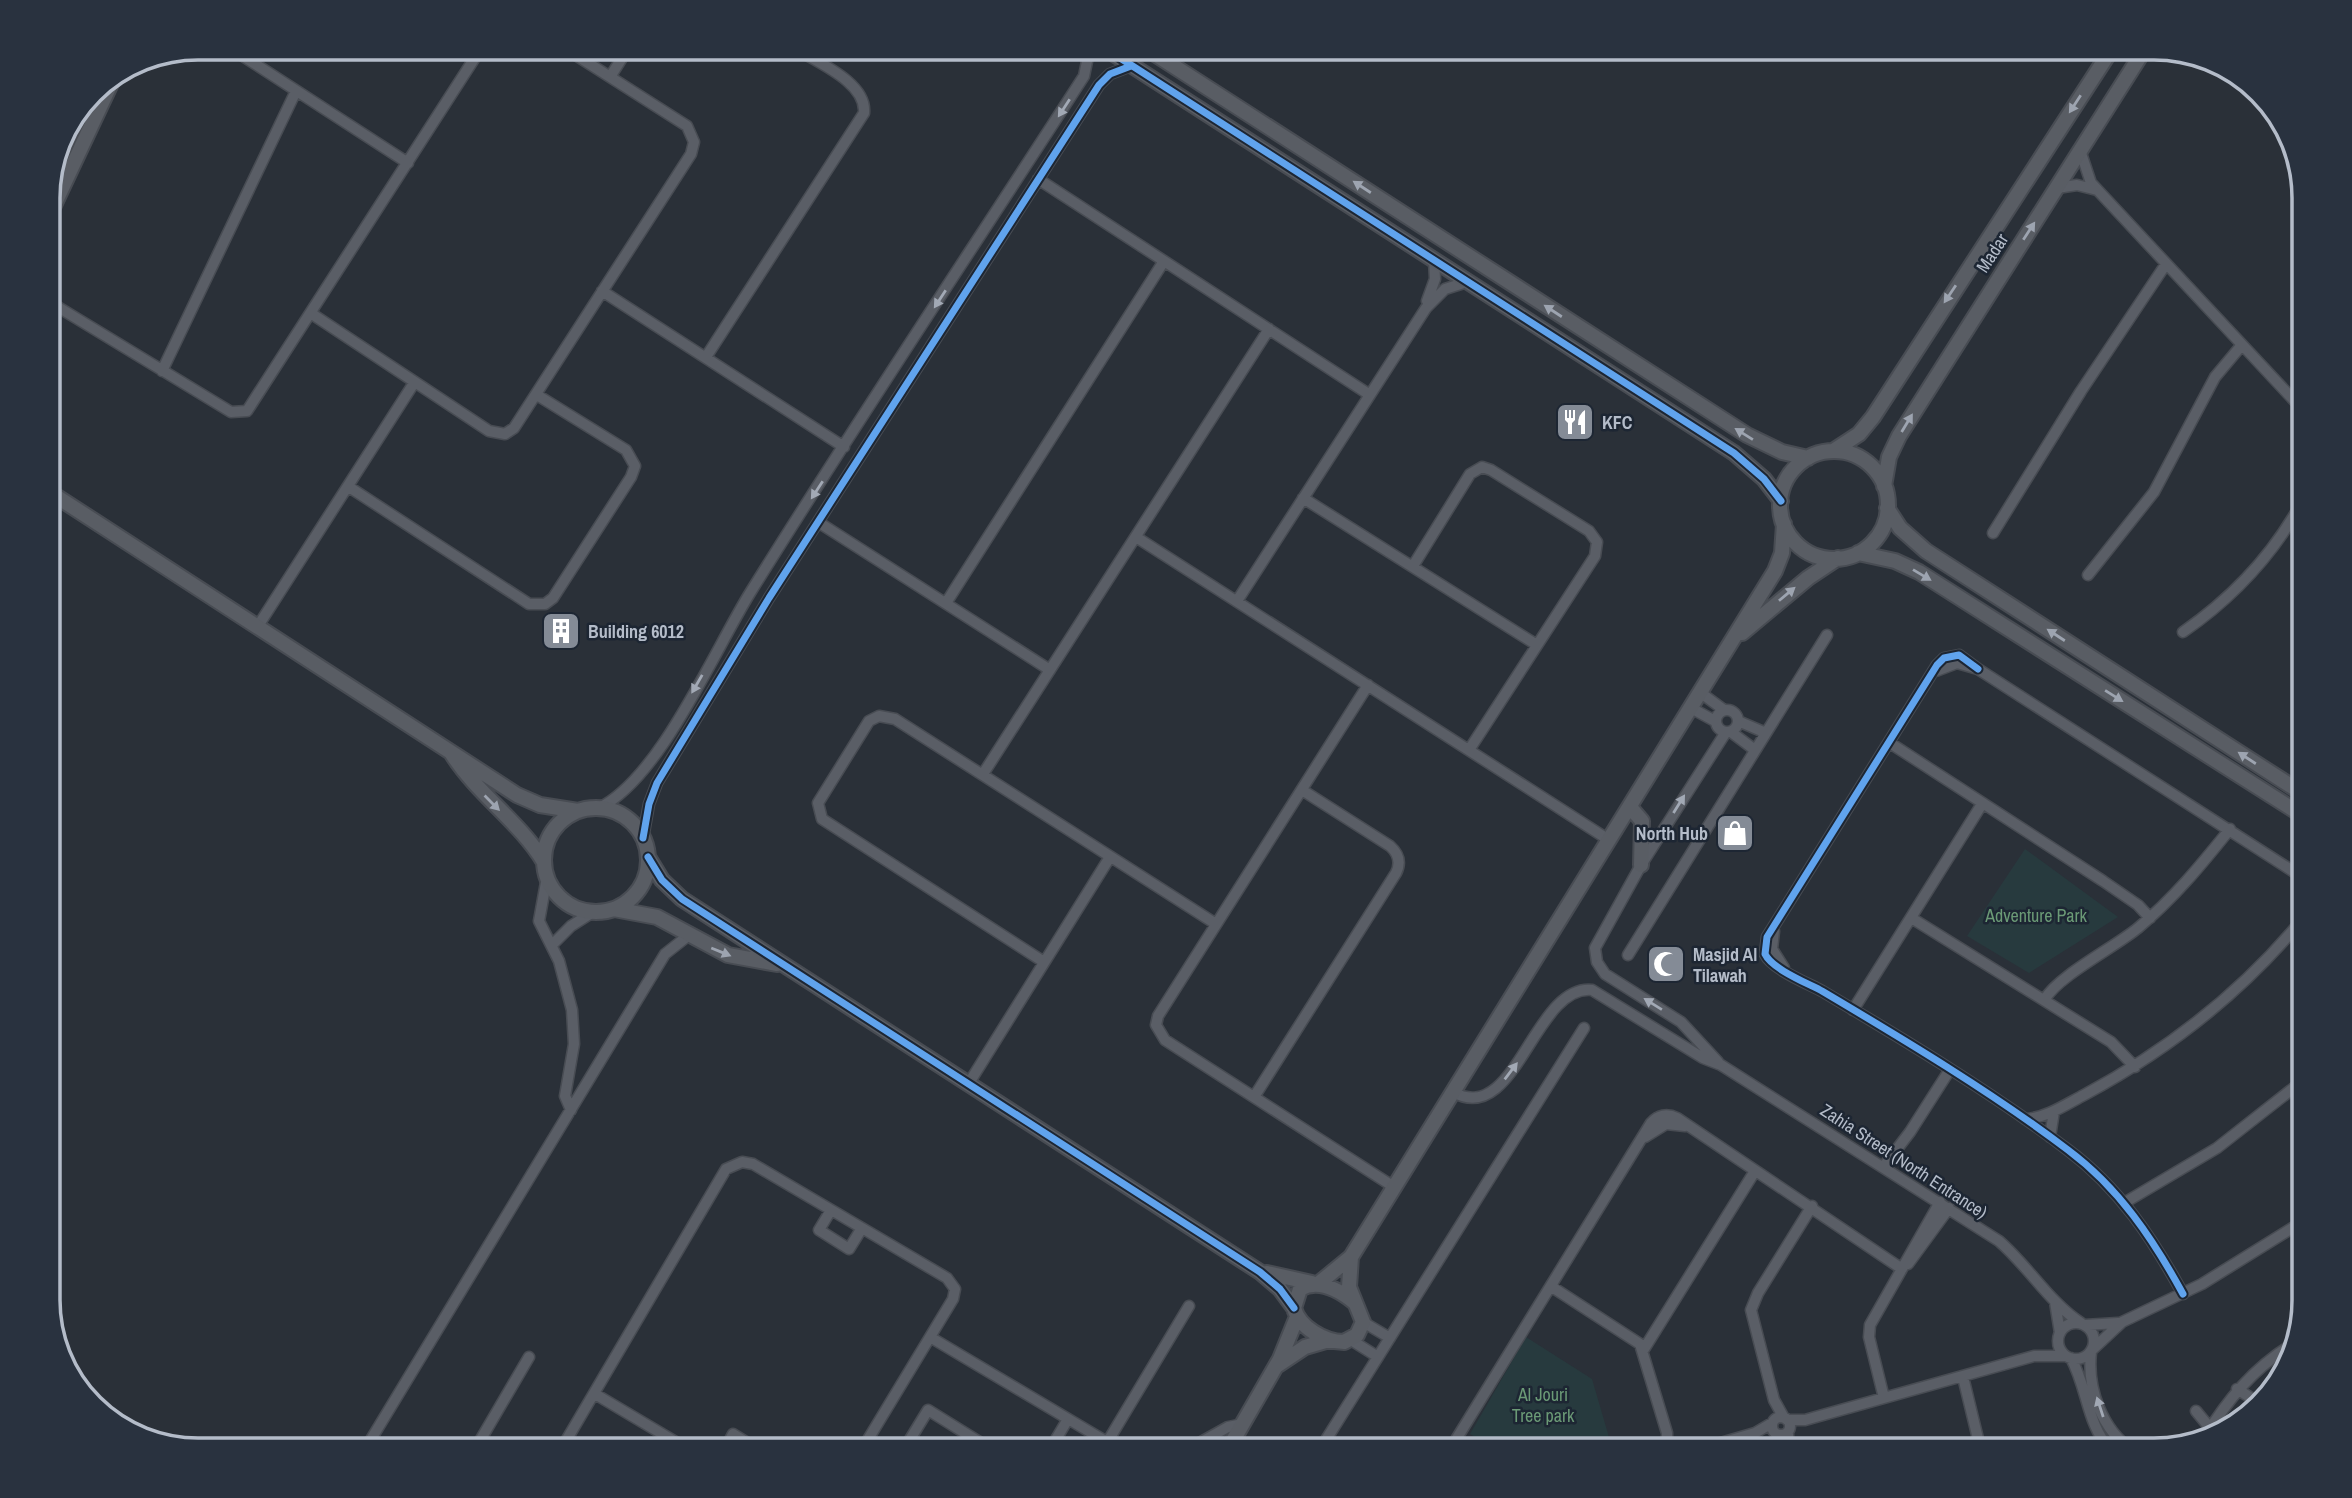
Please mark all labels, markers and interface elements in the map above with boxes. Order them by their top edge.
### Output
one-way arrow [2069,94,2082,114]
one-way arrow [1057,99,1070,118]
one-way arrow [1352,181,1371,194]
one-way arrow [2022,222,2035,241]
street label: Madar [1970,229,2014,277]
one-way arrow [1943,285,1957,303]
one-way arrow [934,290,947,309]
one-way arrow [1543,304,1563,317]
restaurant icon: KFC [1554,401,1596,443]
place label: KFC [1602,410,1633,435]
one-way arrow [1900,414,1913,433]
one-way arrow [1735,427,1754,440]
one-way arrow [810,481,823,500]
one-way arrow [1913,568,1932,581]
one-way arrow [1779,587,1796,602]
building icon: Building 6012 [540,610,582,652]
place label: Building 6012 [588,619,684,644]
one-way arrow [2046,628,2066,641]
one-way arrow [691,674,703,694]
one-way arrow [2105,690,2124,703]
one-way arrow [2238,751,2257,764]
one-way arrow [483,794,499,811]
one-way arrow [1673,794,1686,814]
shop icon: North Hub [1714,812,1756,854]
place label: North Hub [1636,821,1708,846]
park label: Adventure Park [1984,903,2087,928]
place label: Masjid Al Tilawah [1693,942,1757,988]
mosque icon: Masjid Al Tilawah [1645,943,1687,985]
one-way arrow [711,946,732,957]
one-way arrow [1643,997,1662,1010]
one-way arrow [1504,1062,1518,1080]
street label: Zahia Street (North Entrance) [1816,1098,1992,1224]
park label: Al Jouri Tree park [1512,1382,1575,1428]
one-way arrow [2094,1396,2105,1417]

